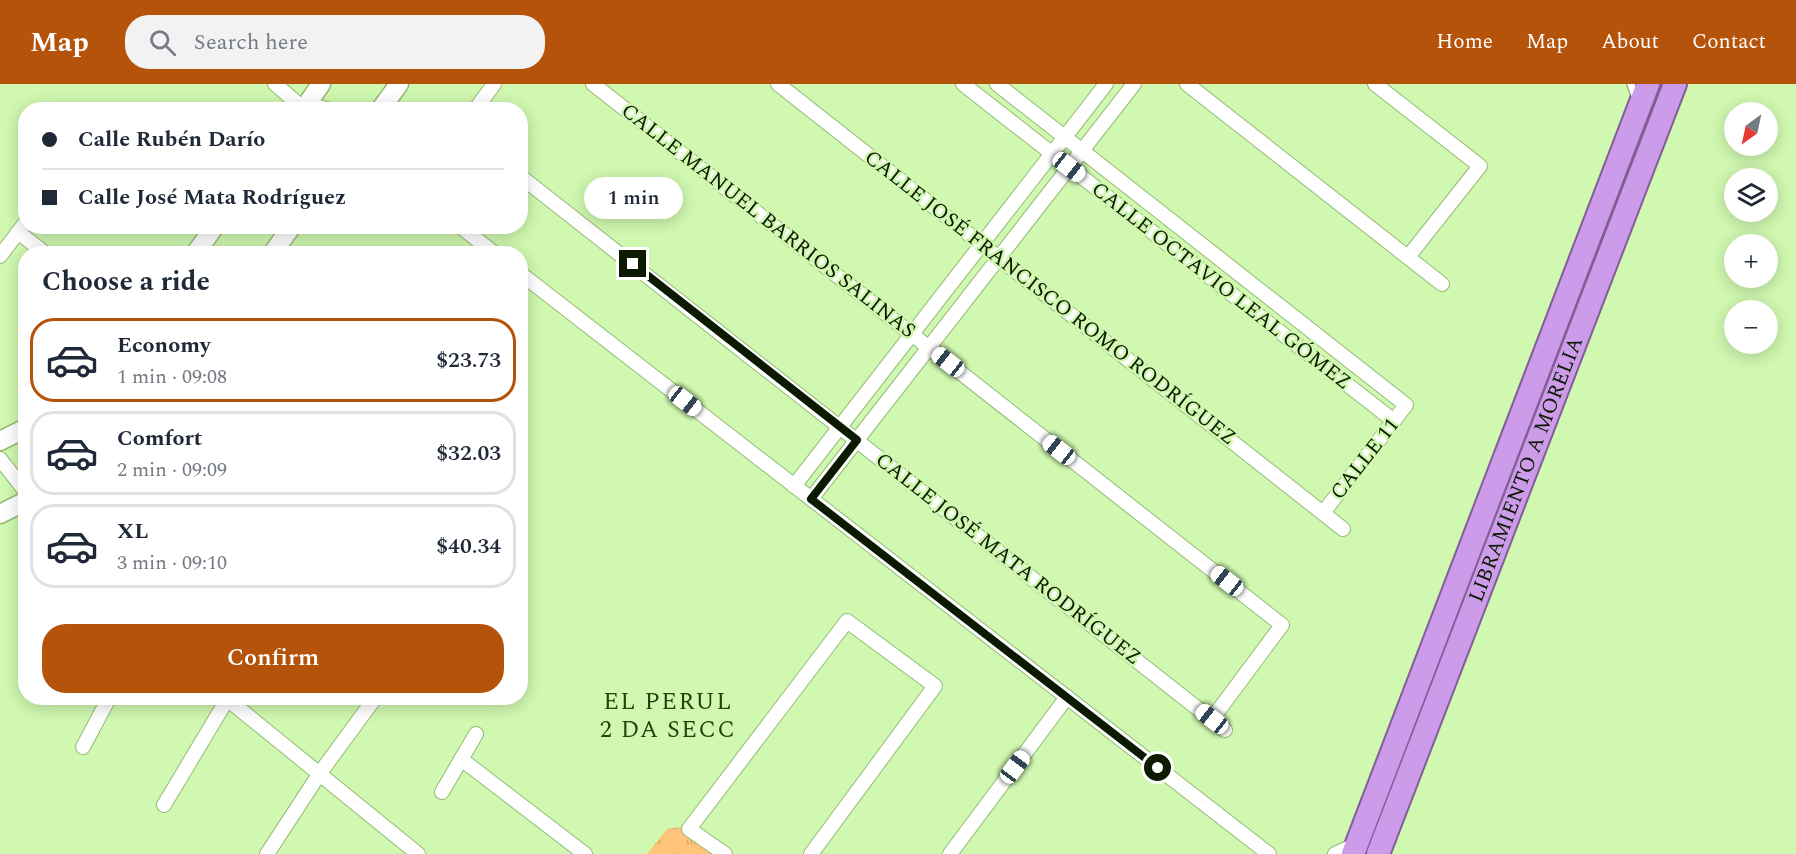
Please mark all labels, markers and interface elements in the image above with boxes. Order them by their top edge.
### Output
search box [125,15,545,69]
text: Map [30,21,89,64]
icon: search [146,26,179,59]
text: Search here [194,26,308,59]
text: Home [1436,26,1493,58]
text: Map [1526,26,1568,58]
text: About [1601,26,1659,58]
text: Contact [1692,26,1766,58]
street label: CALLE MANUEL BARRIOS SALINAS [614,96,922,346]
north arrow [1724,102,1778,156]
map controls [1724,102,1778,354]
text: Calle Rubén Darío [78,123,265,156]
street label: CALLE JOSÉ FRANCISCO ROMO RODRÍGUEZ [857,142,1243,454]
car [1049,149,1089,185]
button: layers [1724,168,1778,222]
street label: CALLE OCTAVIO LEAL GÓMEZ [1084,174,1358,398]
callout: 1 min [584,177,682,219]
text: Calle José Mata Rodríguez [78,181,346,214]
text: 1 min [608,183,659,213]
button: + [1724,234,1778,288]
route end [619,250,646,277]
text: Choose a ride [42,261,210,303]
button: − [1724,300,1778,354]
text: Economy [117,329,210,362]
street label: LIBRAMIENTO A MORELIA [1461,332,1592,607]
icon: car [45,333,99,387]
text: $23.73 [436,344,501,377]
car [928,344,968,380]
text: 1 min · 09:08 [117,362,227,392]
car [665,383,705,419]
street label: CALLE 11 [1323,411,1407,507]
text: Comfort [117,422,202,455]
icon: car [45,426,99,480]
car [1039,432,1079,468]
text: $32.03 [436,437,501,470]
street label: CALLE JOSÉ MATA RODRÍGUEZ [868,445,1148,673]
text: 2 min · 09:09 [117,455,227,485]
text: XL [117,515,148,548]
icon: car [45,519,99,573]
text: $40.34 [436,530,501,563]
text: 3 min · 09:10 [117,548,227,578]
car [1207,563,1247,599]
button: Confirm [42,624,504,693]
district label: EL PERUL 2 DA SECC [600,684,736,748]
car [1192,701,1232,737]
car [997,747,1033,787]
route start [1144,754,1171,781]

